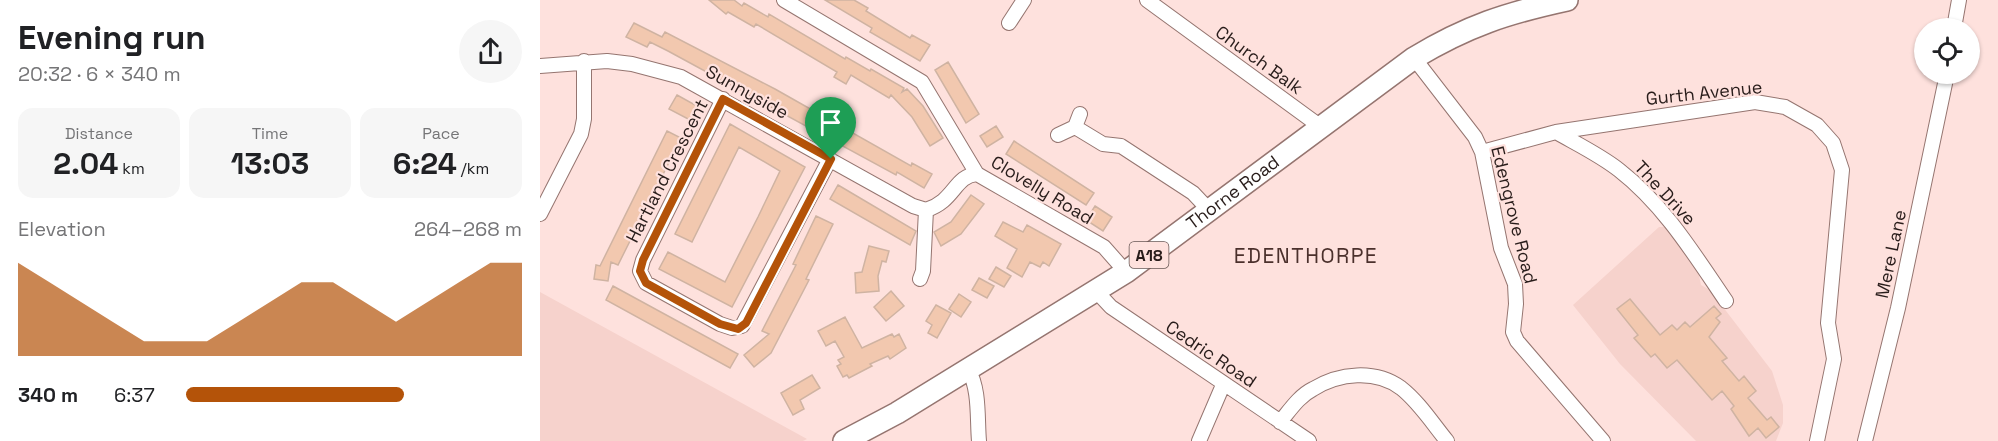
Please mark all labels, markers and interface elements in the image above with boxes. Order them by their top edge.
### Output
text: Evening run [18,17,206,59]
map controls [1914,18,1980,84]
button: locate [1914,18,1980,84]
button: share [459,20,522,83]
street label: Church Balk [1211,20,1308,99]
street label: Sunnyside [702,59,793,124]
text: 20:32 · 6 × 340 m [18,61,181,87]
street label: Gurth Avenue [1645,75,1763,110]
street label: Hartland Crescent [620,95,713,246]
pin [805,97,856,159]
icon: arrive [814,106,847,139]
text: Distance [65,123,133,144]
text: Time [252,123,288,144]
text: Pace [422,123,460,144]
text: 2.04 [53,144,118,183]
text: 13:03 [231,144,309,183]
text: 6:24 [393,144,457,183]
street label: Edengrove Road [1486,144,1543,286]
street label: Clovelly Road [987,150,1098,229]
street label: Thorne Road [1182,150,1284,234]
street label: The Drive [1630,156,1701,230]
text: km [118,158,145,179]
text: /km [457,158,489,179]
street label: Mere Lane [1870,208,1911,300]
text: Elevation [18,216,106,242]
text: 264–268 m [414,216,522,242]
road number: A18 [1130,242,1168,268]
district label: EDENTHORPE [1234,242,1378,269]
street label: Cedric Road [1161,315,1261,392]
text: 340 m [18,382,78,408]
text: 6:37 [114,382,155,408]

